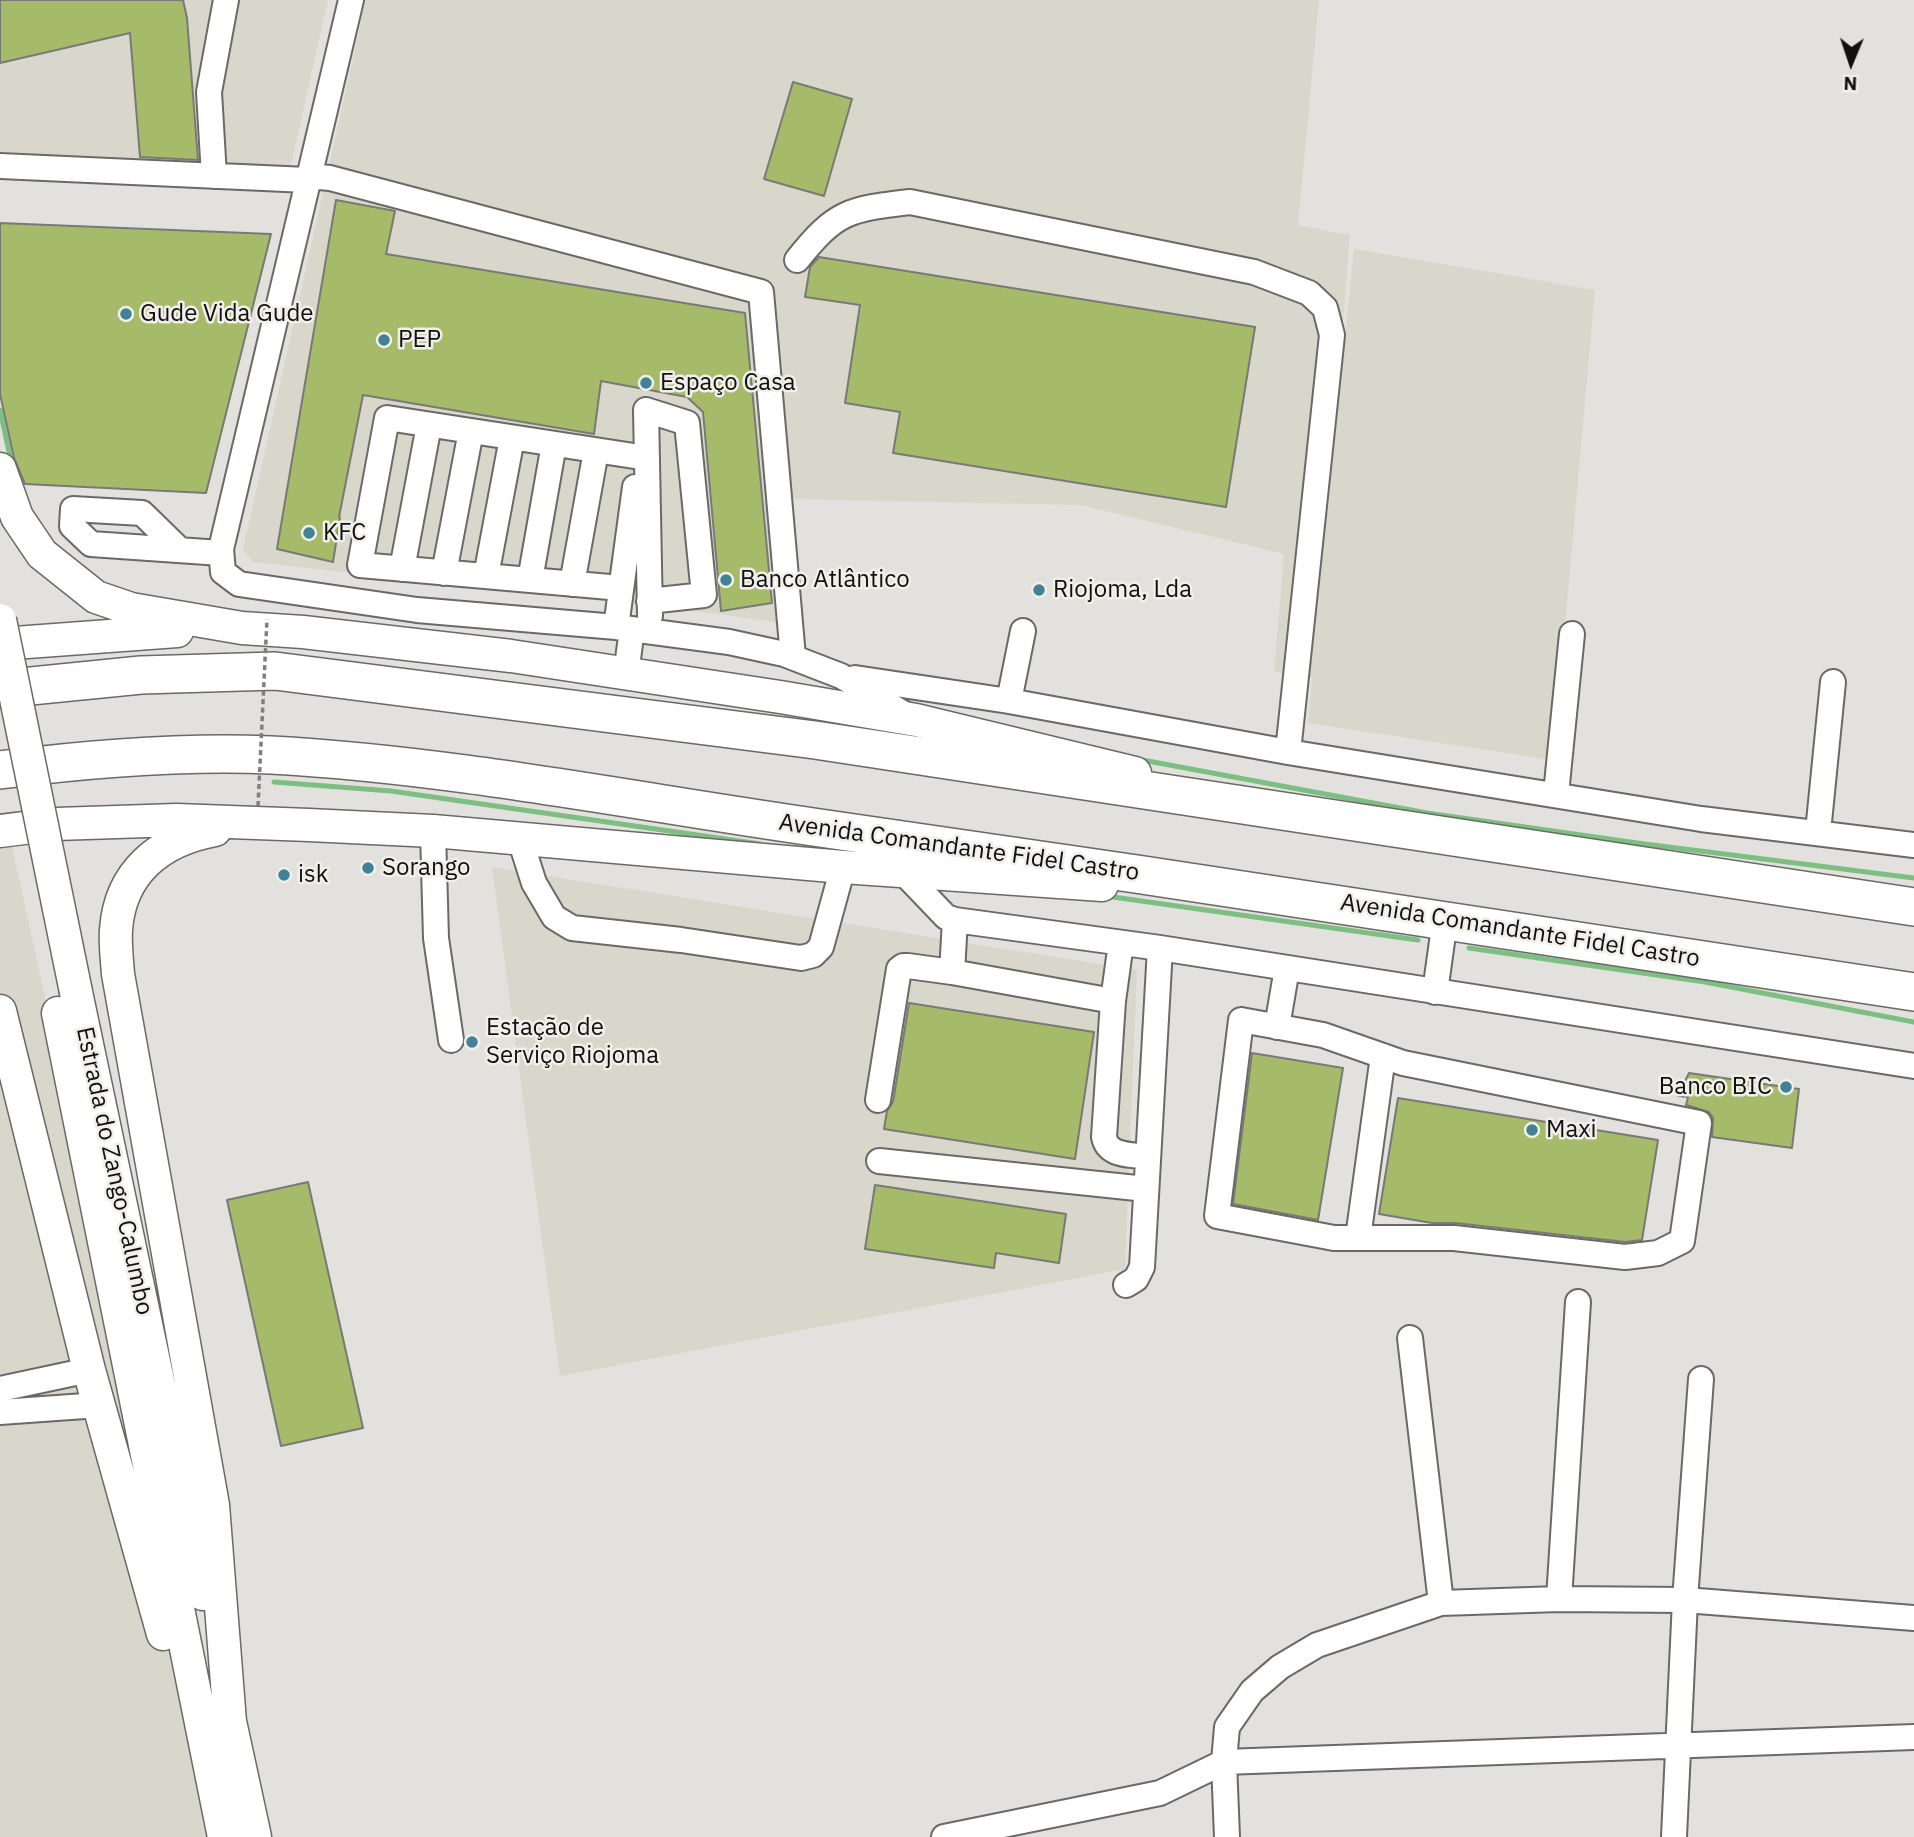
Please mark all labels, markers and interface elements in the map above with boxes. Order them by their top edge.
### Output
north arrow [1816,28,1886,98]
text: N [1843,72,1858,96]
place label: Gude Vida Gude [140,300,313,328]
marker: Gude Vida Gude [118,306,134,322]
place label: PEP [398,326,441,354]
marker: PEP [376,332,392,348]
place label: Espaço Casa [660,369,796,397]
marker: Espaço Casa [638,375,654,391]
place label: KFC [323,519,366,547]
marker: KFC [301,525,317,541]
place label: Banco Atlântico [740,566,910,594]
marker: Banco Atlântico [718,572,734,588]
place label: Riojoma, Lda [1053,576,1192,604]
marker: Riojoma, Lda [1031,582,1047,598]
street label: Avenida Comandante Fidel Castro [777,808,1141,888]
place label: Sorango [382,854,471,882]
marker: Sorango [360,860,376,876]
place label: isk [298,861,328,889]
marker: isk [276,867,292,883]
street label: Avenida Comandante Fidel Castro [1338,888,1702,974]
place label: Estação de Serviço Riojoma [486,1014,659,1070]
street label: Estrada do Zango-Calumbo [69,1024,159,1318]
marker: Estação de Serviço Riojoma [464,1034,480,1050]
place label: Banco BIC [1659,1073,1772,1101]
marker: Banco BIC [1778,1079,1794,1095]
place label: Maxi [1546,1116,1596,1144]
marker: Maxi [1524,1122,1540,1138]

